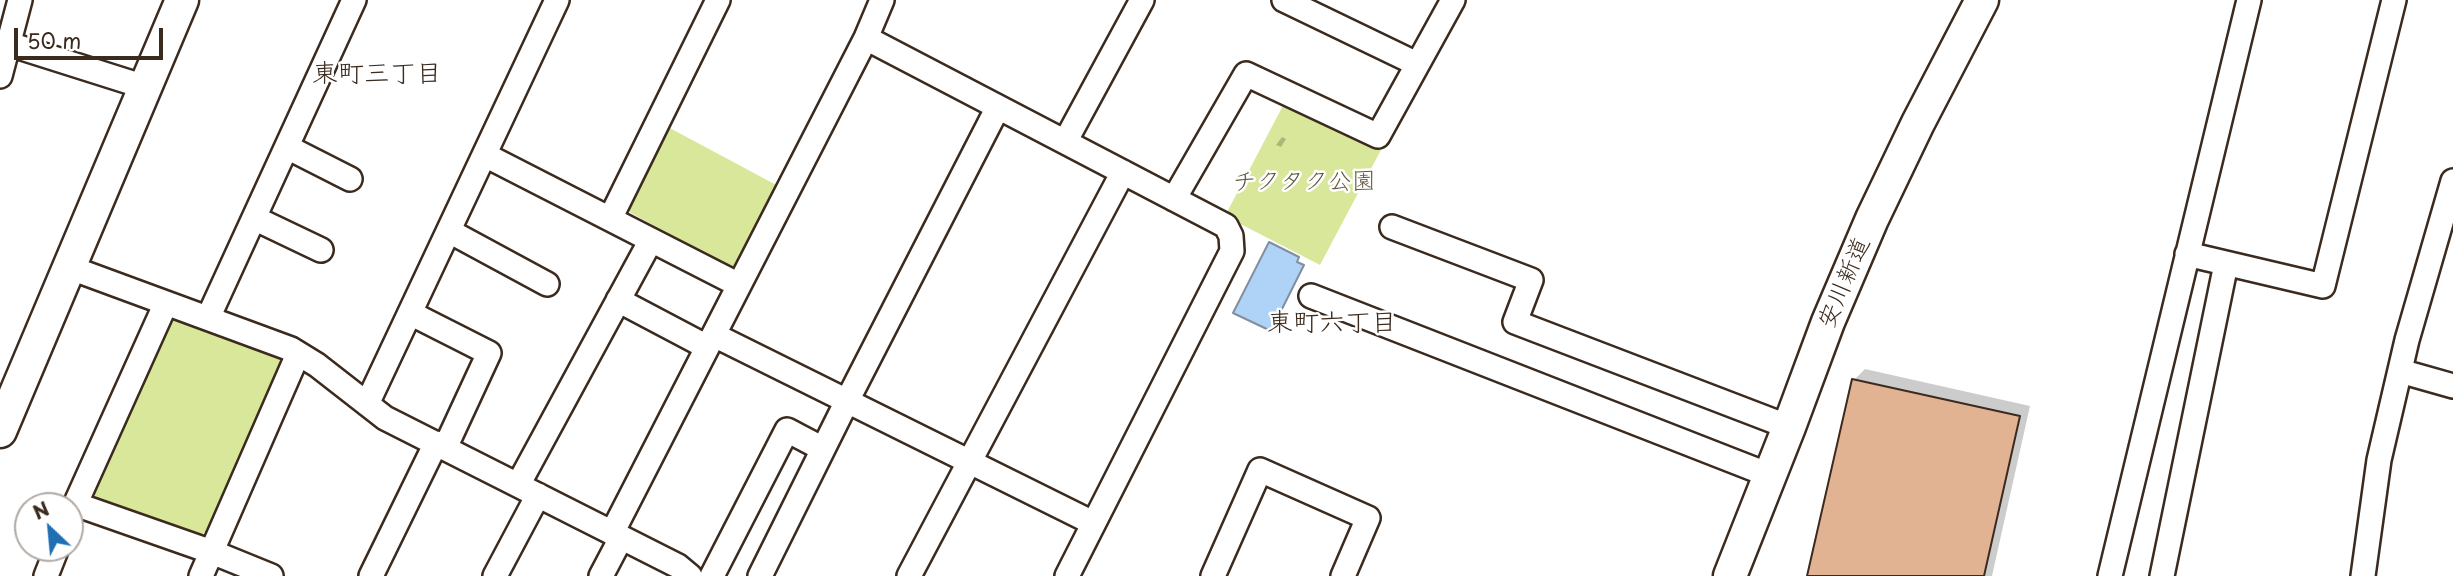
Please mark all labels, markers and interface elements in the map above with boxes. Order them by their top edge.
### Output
scale bar [18,14,166,58]
text: 50 m [27,24,81,56]
district label: 東町三丁目 [312,59,442,91]
park label: チクタク公園 [1232,168,1376,196]
street label: 安川新道 [1813,233,1877,333]
district label: 東町六丁目 [1267,308,1397,340]
north arrow [14,492,84,562]
text: N [28,494,54,526]

